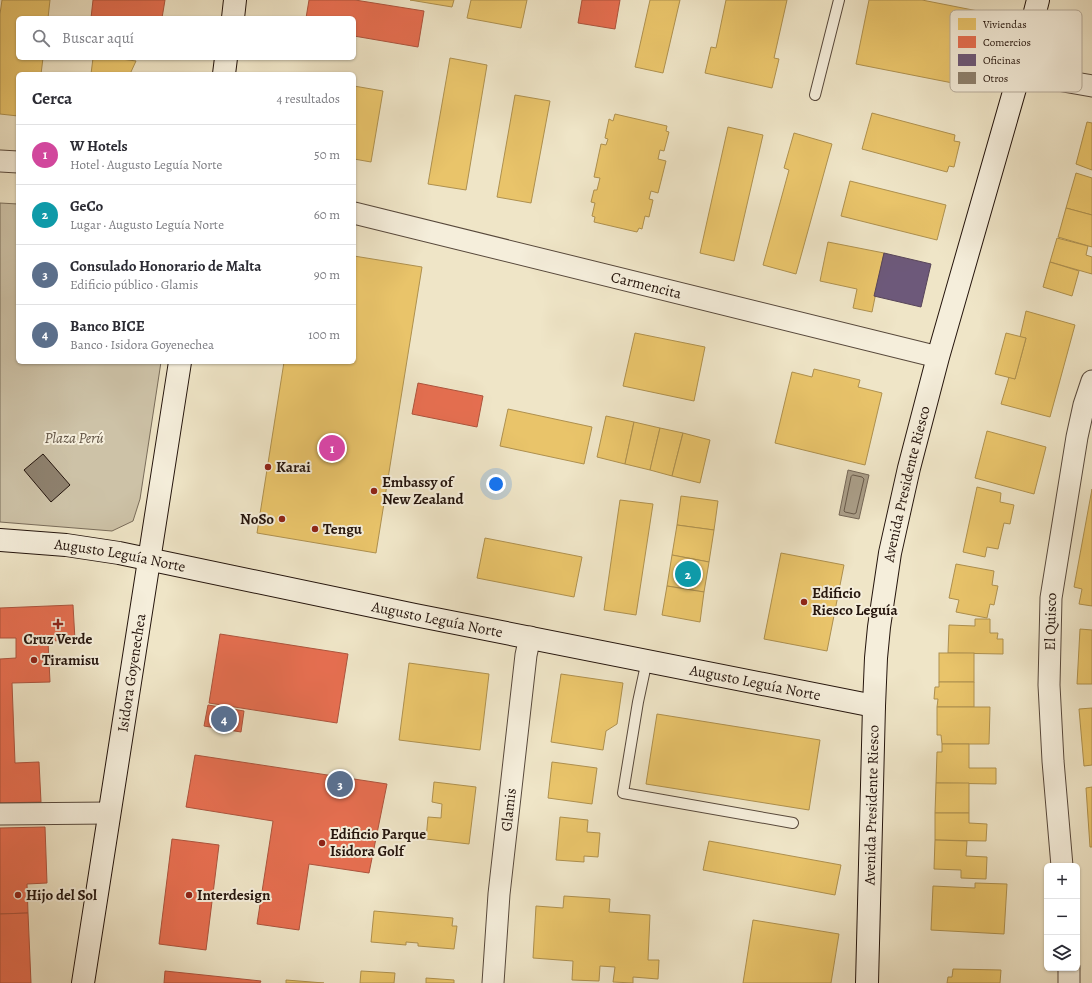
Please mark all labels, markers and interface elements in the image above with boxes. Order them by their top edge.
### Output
legend [950,10,1082,92]
search box [16,16,356,60]
text: Viviendas [982,17,1027,32]
icon: search [30,27,52,49]
text: Buscar aquí [62,28,134,48]
text: Comercios [983,35,1031,50]
text: Oficinas [983,53,1020,68]
text: Otros [983,71,1008,86]
text: Cerca [32,87,72,110]
text: 4 resultados [276,90,340,107]
text: W Hotels [70,136,128,156]
text: 1 [43,146,47,163]
text: 50 m [314,146,340,163]
text: Hotel · Augusto Leguía Norte [70,156,222,173]
text: GeCo [70,196,103,216]
text: 2 [42,206,48,223]
text: 60 m [314,206,340,223]
text: Lugar · Augusto Leguía Norte [70,216,224,233]
text: Consulado Honorario de Malta [70,256,262,276]
text: 3 [42,266,48,283]
text: 90 m [314,266,340,283]
street label: Carmencita [609,267,684,303]
text: Edificio público · Glamis [70,276,198,293]
text: Banco BICE [70,316,145,336]
text: 4 [42,326,48,343]
text: 100 m [308,326,340,343]
text: Banco · Isidora Goyenechea [70,336,214,353]
street label: Avenida Presidente Riesco [879,404,935,565]
park label: Plaza Perú [44,428,104,448]
pin: 1 [319,433,345,463]
place label: Karai [276,457,311,477]
marker: Karai [263,462,273,472]
place label: Embassy of New Zealand [382,472,465,509]
your location [486,474,506,494]
marker: Embassy of New Zealand [369,486,379,496]
place label: NoSo [240,509,274,529]
marker: NoSo [277,514,287,524]
place label: Tengu [323,519,363,539]
marker: Tengu [310,524,320,534]
street label: Augusto Leguía Norte [53,534,188,577]
pin: 2 [675,559,701,589]
place label: Edificio Riesco Leguía [812,583,899,620]
street label: El Quisco [1040,591,1062,651]
street label: Augusto Leguía Norte [369,596,505,642]
marker: Edificio Riesco Leguía [799,597,809,607]
street label: Isidora Goyenechea [112,612,151,733]
marker: Cruz Verde [53,619,63,629]
place label: Cruz Verde [23,629,93,649]
place label: Tiramisu [42,650,100,670]
marker: Tiramisu [29,655,39,665]
street label: Augusto Leguía Norte [687,659,823,705]
pin: 4 [211,704,237,734]
street label: Avenida Presidente Riesco [859,725,884,886]
pin: 3 [327,769,353,799]
street label: Glamis [496,787,521,832]
place label: Edificio Parque Isidora Golf [330,824,426,861]
marker: Edificio Parque Isidora Golf [317,838,327,848]
map controls [1044,863,1080,971]
button: + [1044,863,1080,899]
place label: Hijo del Sol [26,885,97,905]
place label: Interdesign [197,885,271,905]
marker: Hijo del Sol [13,890,23,900]
marker: Interdesign [184,890,194,900]
button: − [1044,899,1080,935]
button: layers [1044,935,1080,971]

